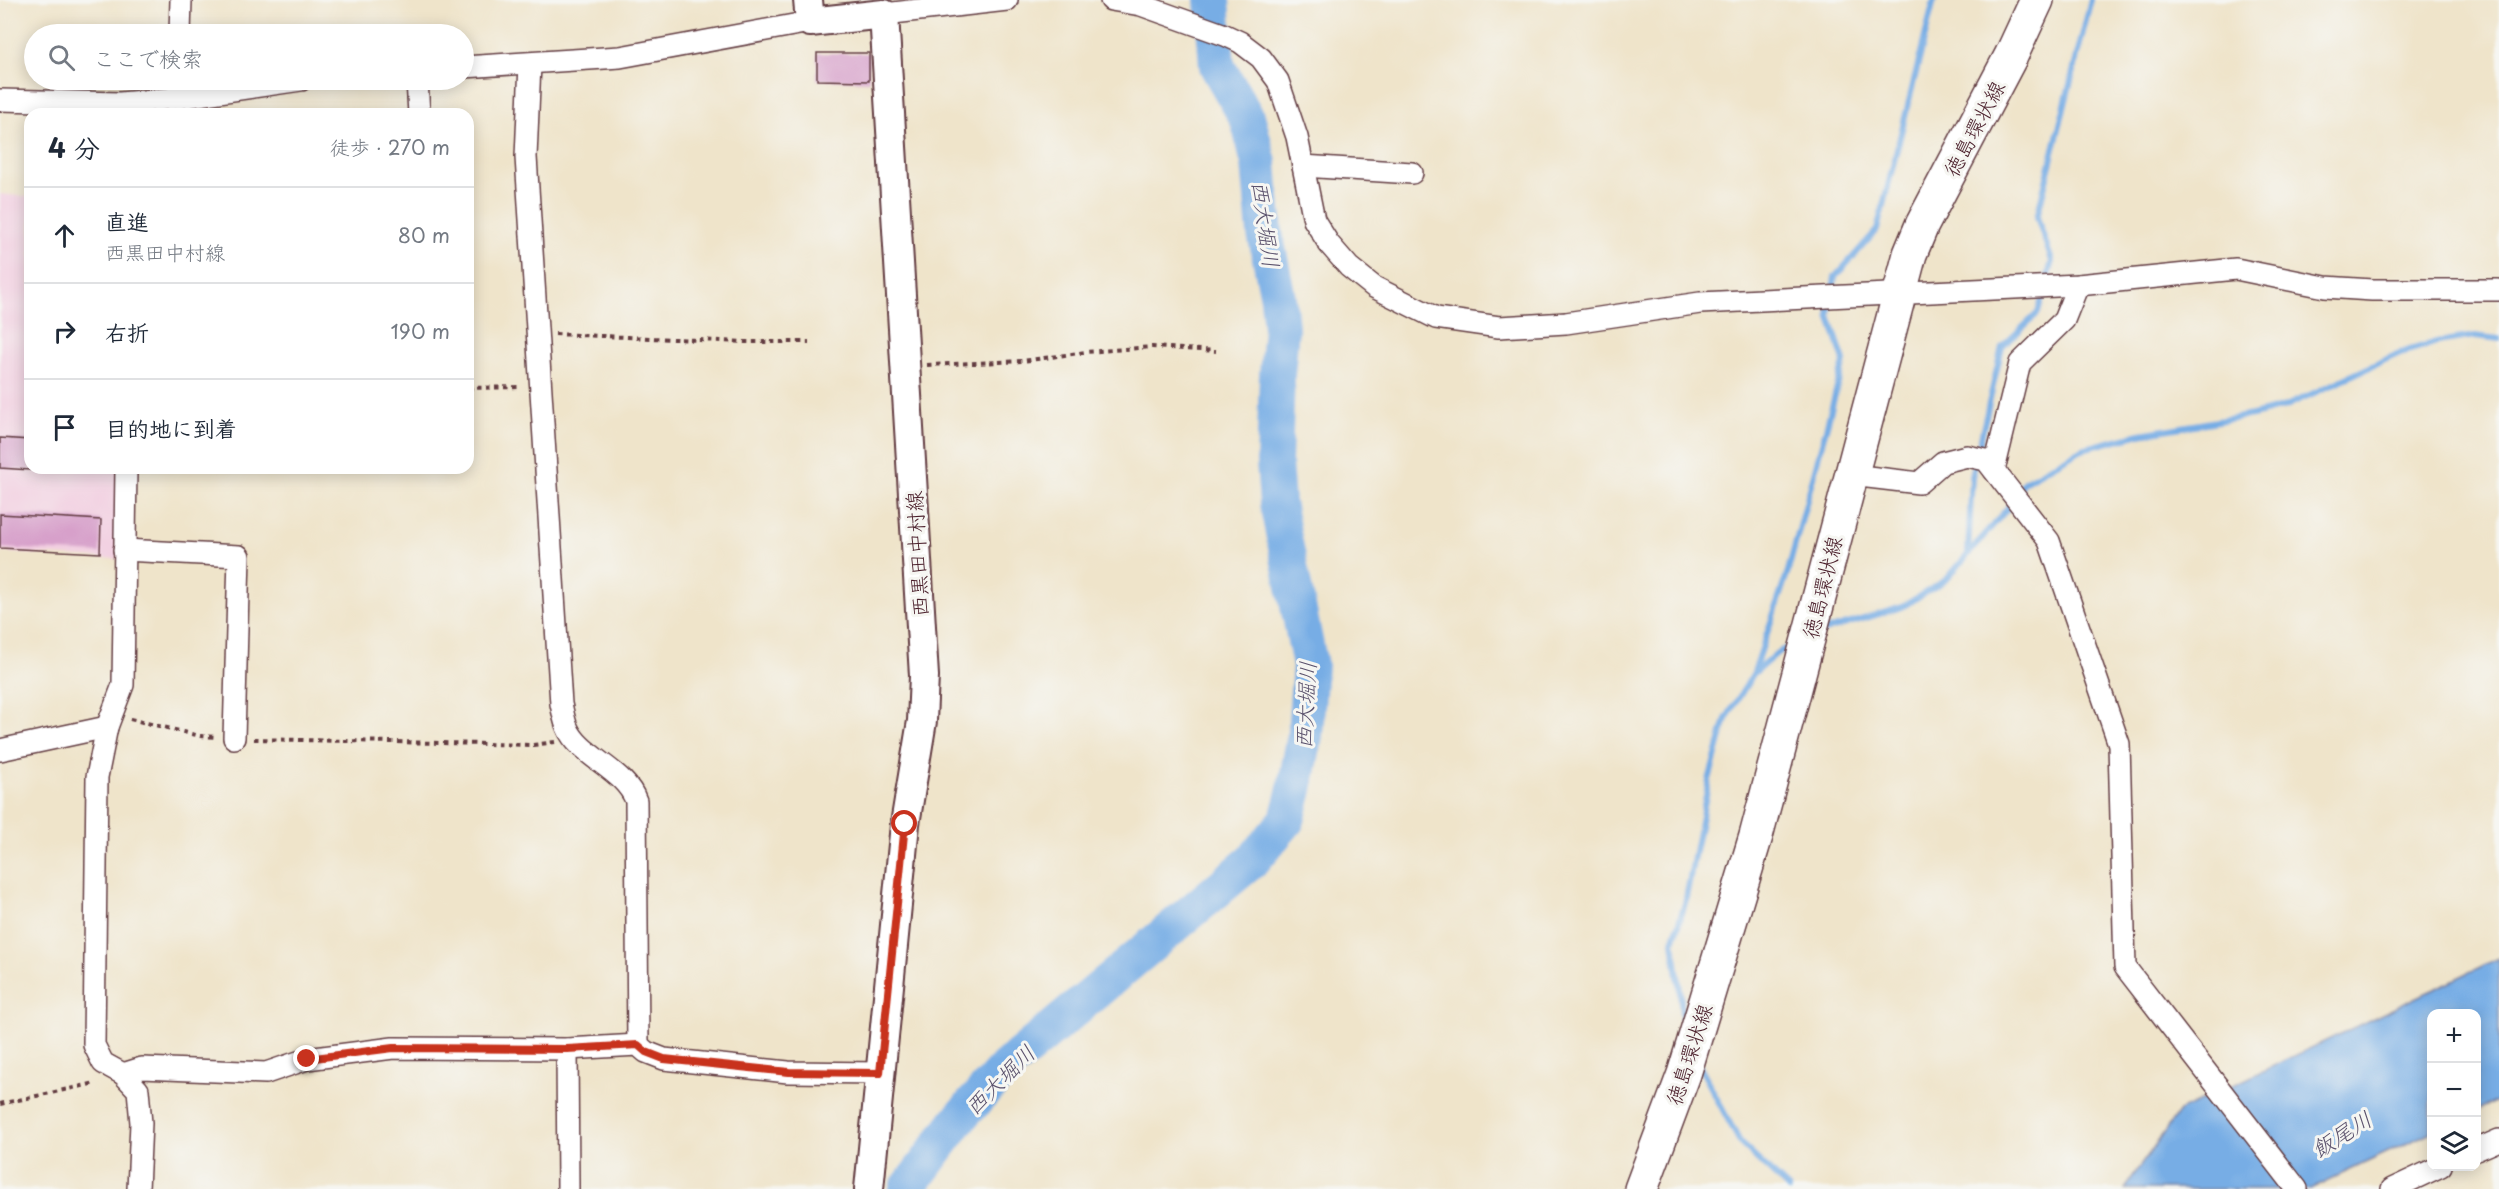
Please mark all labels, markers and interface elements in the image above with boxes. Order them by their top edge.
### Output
search box [24,24,474,90]
icon: search [45,41,78,74]
text: ここで検索 [93,41,203,74]
street label: 徳島環状線 [1934,74,2012,182]
text: 4 分 [48,128,100,167]
text: 徒歩 · 270 m [330,132,450,162]
water label: 西大堀川 [1245,178,1289,270]
text: 直進 [105,204,149,237]
icon: ahead [48,219,81,252]
text: 80 m [398,220,450,250]
text: 西黒田中村線 [105,237,225,267]
icon: right [48,315,81,348]
text: 右折 [105,315,149,348]
text: 190 m [391,316,450,346]
icon: arrive [48,411,81,444]
text: 目的地に到着 [105,411,237,444]
street label: 西黒田中村線 [897,490,935,618]
street label: 徳島環状線 [1793,532,1849,642]
water label: 西大堀川 [1285,660,1323,750]
route start [891,810,917,836]
street label: 徳島環状線 [1657,999,1719,1109]
map controls [2427,1009,2481,1171]
button: + [2427,1009,2481,1063]
water label: 西大堀川 [956,1036,1042,1122]
route end [293,1045,319,1071]
button: − [2427,1063,2481,1117]
water label: 飯尾川 [2304,1102,2378,1164]
button: layers [2427,1117,2481,1171]

